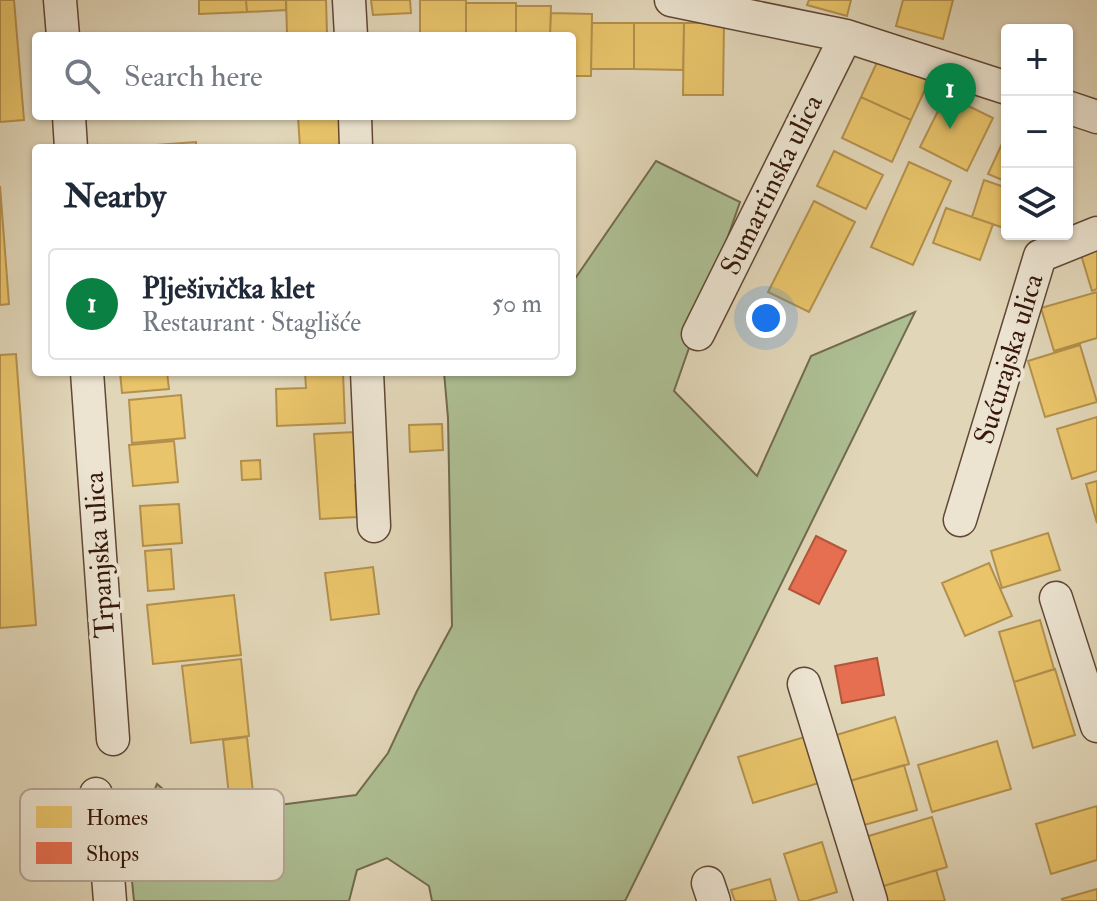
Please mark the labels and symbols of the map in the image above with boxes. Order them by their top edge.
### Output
pin: 1 [924,63,976,129]
street label: Sumartinska ulica [713,89,831,281]
street label: Sućurajska ulica [967,269,1052,448]
your location [746,298,786,338]
street label: Trpanjska ulica [77,470,123,639]
legend [20,789,284,881]
text: Homes [86,804,148,832]
text: Shops [86,840,139,869]

